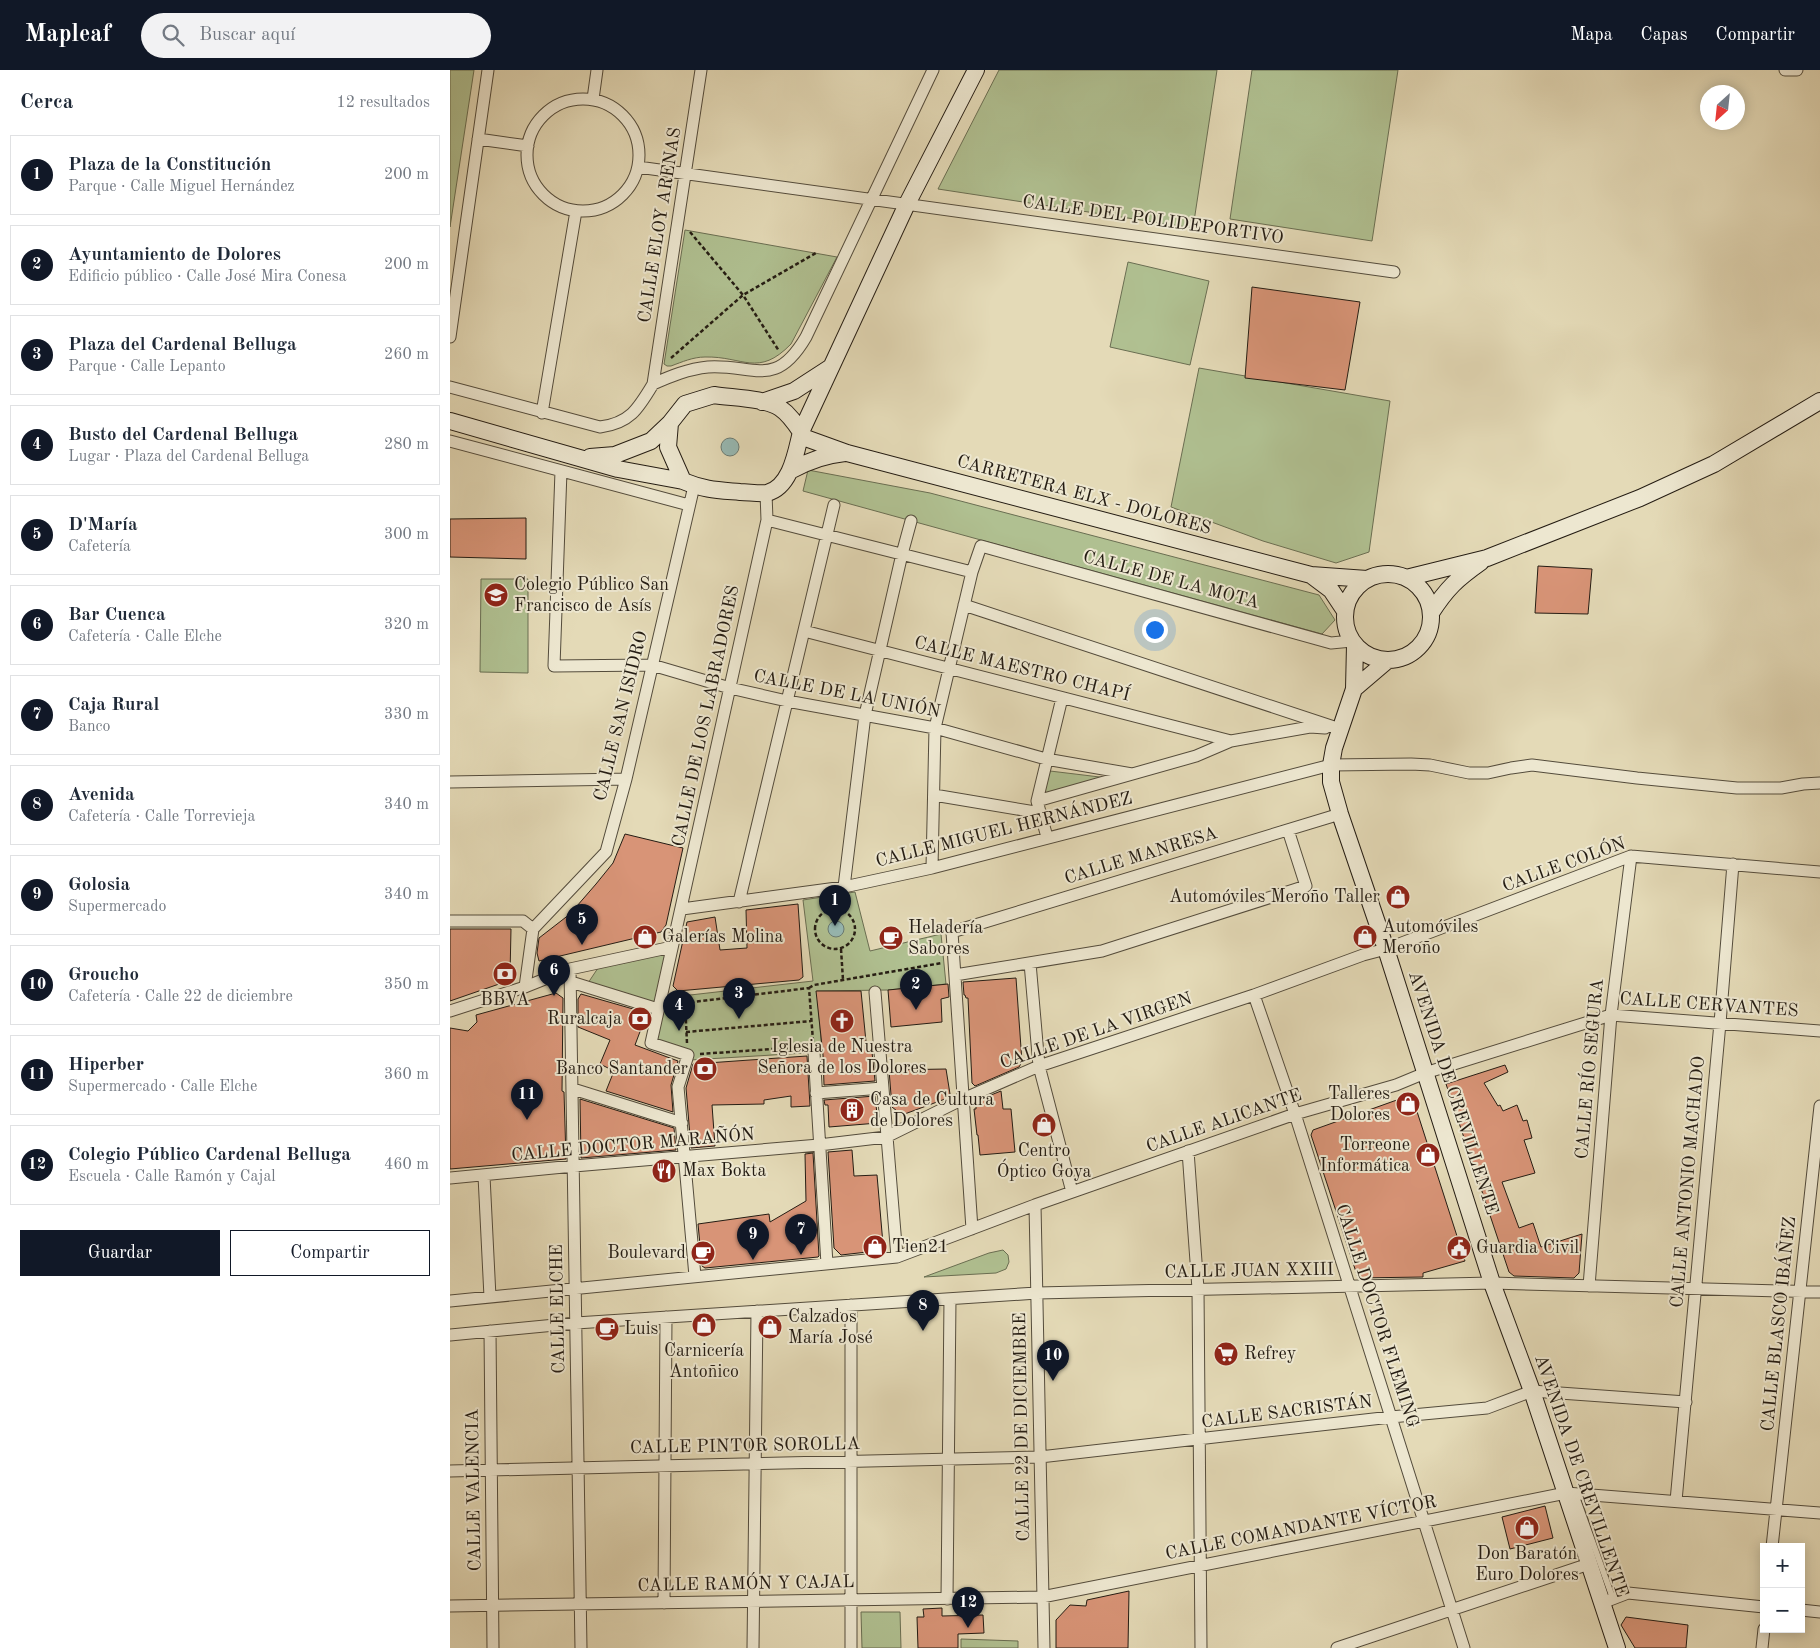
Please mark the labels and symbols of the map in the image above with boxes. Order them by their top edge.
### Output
north arrow [1700,85,1745,130]
street label: CALLE ELOY ARENAS [636,126,684,324]
street label: CALLE DEL POLIDEPORTIVO [1021,193,1285,247]
street label: CARRETERA ELX - DOLORES [955,452,1213,538]
street label: CALLE DE LA MOTA [1081,548,1261,612]
place label: Colegio Público San Francisco de Asís [514,576,669,615]
school or university icon: Colegio Público San Francisco de Asís [483,582,509,608]
street label: CALLE DE LOS LABRADORES [669,584,743,848]
your location [1142,617,1168,643]
street label: CALLE SAN ISIDRO [591,629,651,803]
street label: CALLE MAESTRO CHAPÍ [912,630,1133,705]
street label: CALLE DE LA UNIÓN [752,662,943,721]
street label: CALLE MIGUEL HERNÁNDEZ [873,785,1134,871]
street label: CALLE MANRESA [1062,824,1220,888]
street label: CALLE COLÓN [1498,830,1628,896]
shop icon: Automóviles Meroño Taller [1385,884,1411,910]
pin: 1 [819,885,851,926]
place label: Automóviles Meroño Taller [1169,888,1381,906]
pin: 5 [566,904,598,945]
place label: Automóviles Meroño [1382,918,1479,957]
place label: Heladería Sabores [908,919,983,958]
shop icon: Galerías Molina [632,924,658,950]
shop icon: Automóviles Meroño [1352,924,1378,950]
cafe icon: Heladería Sabores [878,925,904,951]
place label: Galerías Molina [662,928,783,946]
pin: 6 [538,955,570,996]
bank icon: BBVA [492,961,518,987]
pin: 2 [900,969,932,1010]
street label: AVENIDA DE CREVILLENTE [1405,969,1501,1217]
street label: CALLE RÍO SEGURA [1569,977,1607,1160]
pin: 3 [723,978,755,1019]
pin: 4 [663,990,695,1031]
street label: CALLE DE LA VIRGEN [998,990,1195,1072]
street label: CALLE CERVANTES [1619,990,1799,1020]
place label: BBVA [480,991,530,1009]
bank icon: Ruralcaja [627,1006,653,1032]
church icon: Iglesia de Nuestra Señora de los Dolores [829,1008,855,1034]
place label: Ruralcaja [547,1010,622,1028]
place label: Iglesia de Nuestra Señora de los Dolores [758,1038,927,1077]
street label: CALLE ANTONIO MACHADO [1668,1055,1708,1309]
bank icon: Banco Santander [692,1056,718,1082]
place label: Banco Santander [555,1060,689,1078]
pin: 11 [511,1079,543,1120]
place label: Talleres Dolores [1328,1085,1390,1124]
street label: CALLE ALICANTE [1144,1086,1304,1156]
place label: Casa de Cultura de Dolores [870,1091,994,1130]
shop icon: Talleres Dolores [1395,1091,1421,1117]
building icon: Casa de Cultura de Dolores [839,1097,865,1123]
shop icon: Centro Óptico Goya [1031,1112,1057,1138]
street label: CALLE DOCTOR MARAÑÓN [510,1120,756,1165]
place label: Torreone Informática [1320,1136,1410,1175]
place label: Centro Óptico Goya [997,1142,1091,1181]
shop icon: Torreone Informática [1415,1142,1441,1168]
restaurant icon: Max Bokta [651,1158,677,1184]
place label: Max Bokta [682,1162,766,1180]
street label: CALLE DOCTOR FLEMING [1332,1202,1422,1430]
pin: 7 [785,1214,817,1255]
street label: CALLE BLASCO IBÁÑEZ [1754,1215,1799,1432]
pin: 9 [737,1219,769,1260]
shop icon: Tien21 [862,1234,888,1260]
public building icon: Guardia Civil [1446,1235,1472,1261]
place label: Tien21 [892,1238,949,1256]
place label: Guardia Civil [1476,1239,1579,1257]
cafe icon: Boulevard [690,1240,716,1266]
street label: CALLE ELCHE [548,1244,568,1374]
place label: Boulevard [607,1244,686,1262]
street label: CALLE JUAN XXIII [1164,1261,1334,1281]
pin: 8 [907,1290,939,1331]
place label: Calzados María José [788,1308,873,1347]
shop icon: Carnicería Antoñico [691,1312,717,1338]
street label: CALLE 22 DE DICIEMBRE [1011,1312,1033,1542]
shop icon: Calzados María José [757,1314,783,1340]
cafe icon: Luis [594,1316,620,1342]
place label: Luis [624,1320,659,1338]
pin: 10 [1037,1340,1069,1381]
supermarket icon: Refrey [1213,1341,1239,1367]
place label: Carnicería Antoñico [664,1342,744,1381]
place label: Refrey [1244,1345,1297,1363]
street label: AVENIDA DE CREVILLENTE [1531,1352,1631,1600]
street label: CALLE SACRISTÁN [1200,1389,1374,1431]
street label: CALLE VALENCIA [464,1408,484,1572]
street label: CALLE PINTOR SOROLLA [630,1435,860,1457]
street label: CALLE COMANDANTE VÍCTOR [1163,1489,1438,1563]
shop icon: Don Baratón Euro Dolores [1514,1515,1540,1541]
place label: Don Baratón Euro Dolores [1475,1545,1579,1584]
street label: CALLE RAMÓN Y CAJAL [637,1568,855,1595]
pin: 12 [952,1587,984,1628]

